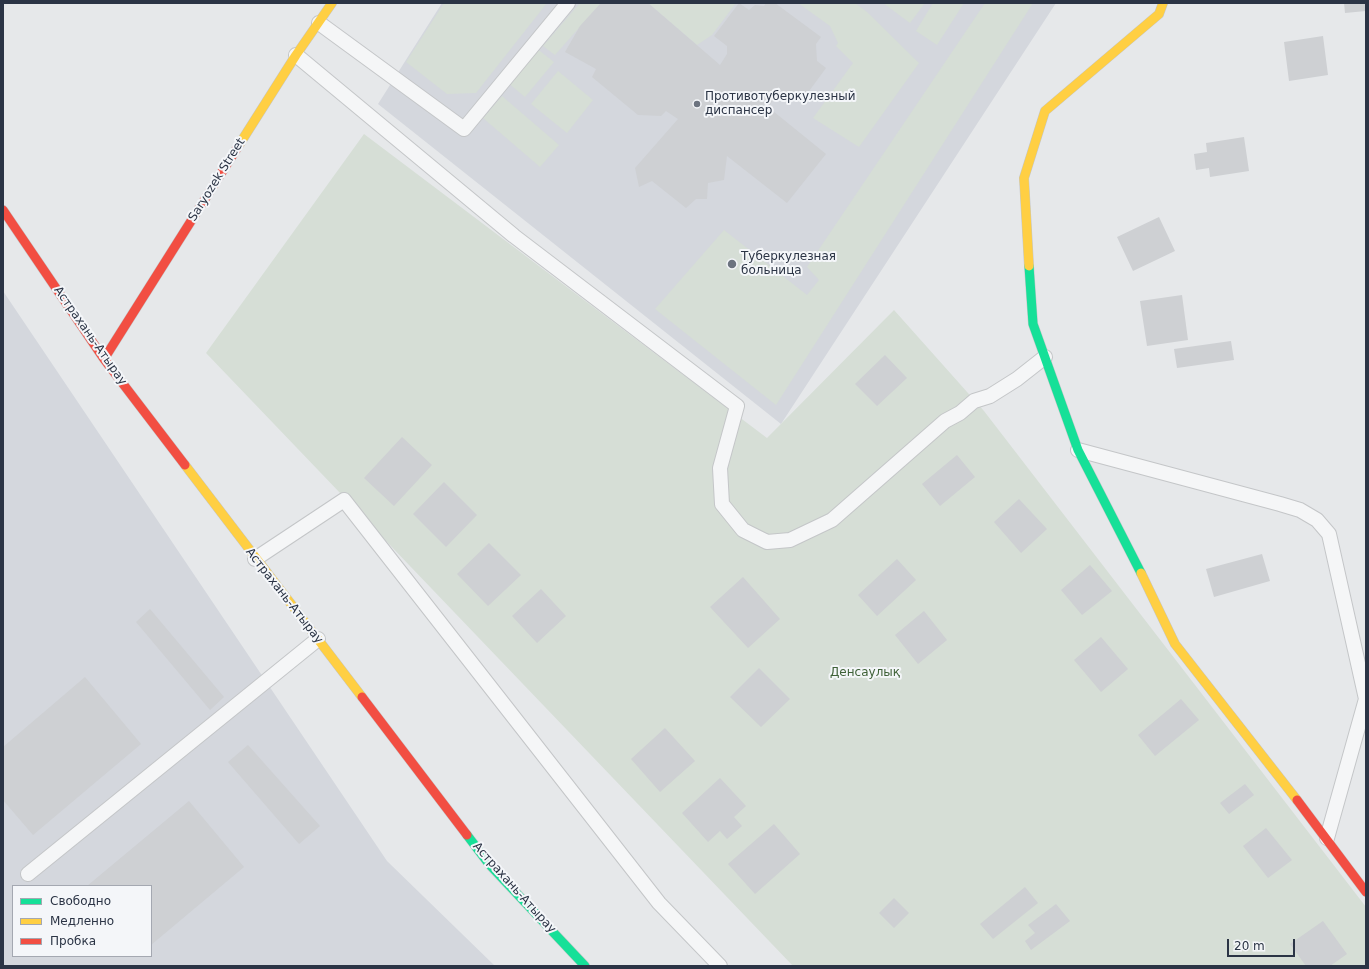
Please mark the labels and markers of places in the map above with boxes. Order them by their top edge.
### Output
place label: Противотуберкулезный диспансер [705,90,856,118]
marker: Противотуберкулезный диспансер [692,99,702,109]
place label: Туберкулезная больница [741,250,836,278]
marker: Туберкулезная больница [726,258,738,270]

